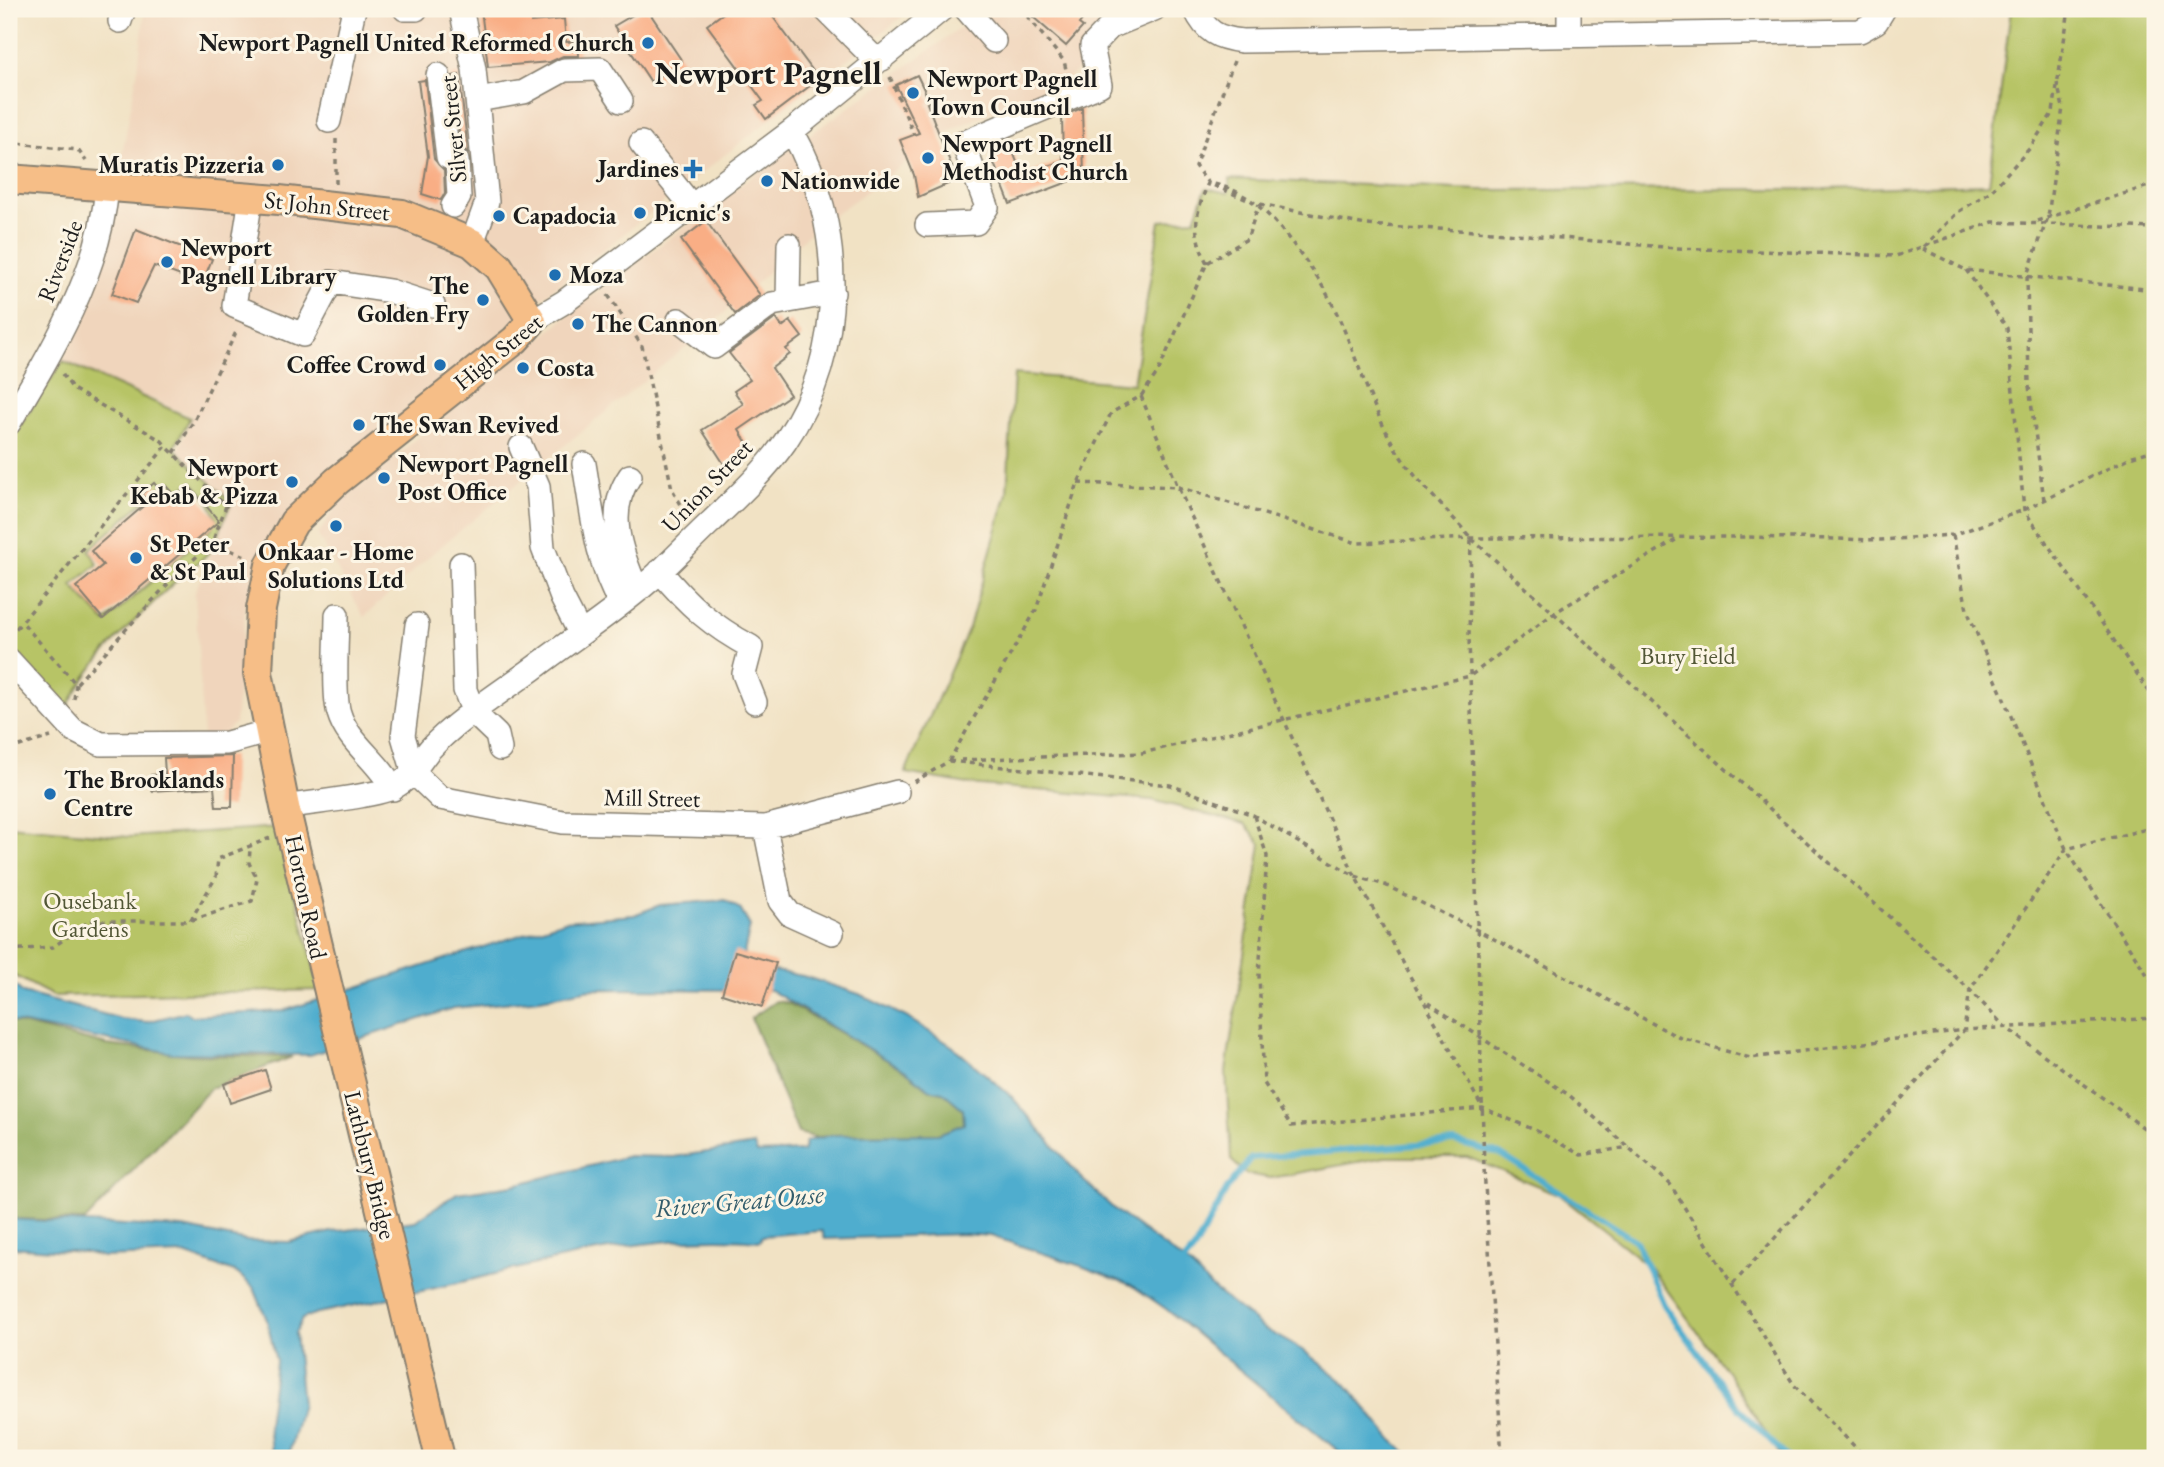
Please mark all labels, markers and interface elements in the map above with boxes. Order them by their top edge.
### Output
place label: Newport Pagnell United Reformed Church [199,27,635,59]
marker: Newport Pagnell United Reformed Church [640,35,656,51]
district label: Newport Pagnell [655,52,882,94]
place label: Newport Pagnell Town Council [927,63,1097,122]
street label: Silver Street [431,73,474,184]
marker: Newport Pagnell Town Council [905,85,921,101]
place label: Newport Pagnell Methodist Church [942,128,1129,187]
place label: Muratis Pizzeria [98,149,264,180]
marker: Newport Pagnell Methodist Church [920,150,936,166]
place label: Jardines [596,153,679,184]
marker: Muratis Pizzeria [270,157,286,173]
marker: Jardines [685,161,701,177]
place label: Nationwide [781,165,900,196]
marker: Nationwide [759,173,775,189]
street label: St John Street [263,184,392,228]
place label: Picnic's [654,197,730,228]
place label: Capadocia [513,200,617,231]
marker: Picnic's [632,205,648,221]
marker: Capadocia [491,208,507,224]
street label: Riverside [30,215,89,306]
place label: Newport Pagnell Library [181,232,337,292]
marker: Newport Pagnell Library [159,254,175,270]
place label: Moza [569,259,624,290]
marker: Moza [547,267,563,283]
place label: The Golden Fry [357,270,469,330]
marker: The Golden Fry [475,292,491,308]
street label: High Street [447,306,549,397]
place label: The Cannon [592,308,718,339]
marker: The Cannon [570,316,586,332]
place label: Coffee Crowd [287,349,427,380]
place label: Costa [537,352,595,383]
marker: Coffee Crowd [432,357,448,373]
marker: Costa [515,360,531,376]
place label: The Swan Revived [373,409,560,440]
marker: The Swan Revived [351,417,367,433]
street label: Union Street [654,432,759,539]
place label: Newport Pagnell Post Office [398,448,568,507]
place label: Newport Kebab & Pizza [130,452,278,511]
marker: Newport Pagnell Post Office [376,470,392,486]
marker: Newport Kebab & Pizza [284,474,300,490]
marker: Onkaar - Home Solutions Ltd [328,518,344,534]
place label: St Peter & St Paul [150,528,246,587]
place label: Onkaar - Home Solutions Ltd [258,536,414,595]
marker: St Peter & St Paul [128,550,144,566]
park label: Bury Field [1640,640,1737,671]
place label: The Brooklands Centre [64,764,224,823]
street label: Mill Street [603,781,701,814]
marker: The Brooklands Centre [42,786,58,802]
street label: Horton Road [278,832,335,963]
park label: Ousebank Gardens [43,885,137,944]
street label: Lathbury Bridge [337,1088,404,1242]
water label: River Great Ouse [653,1177,826,1225]

